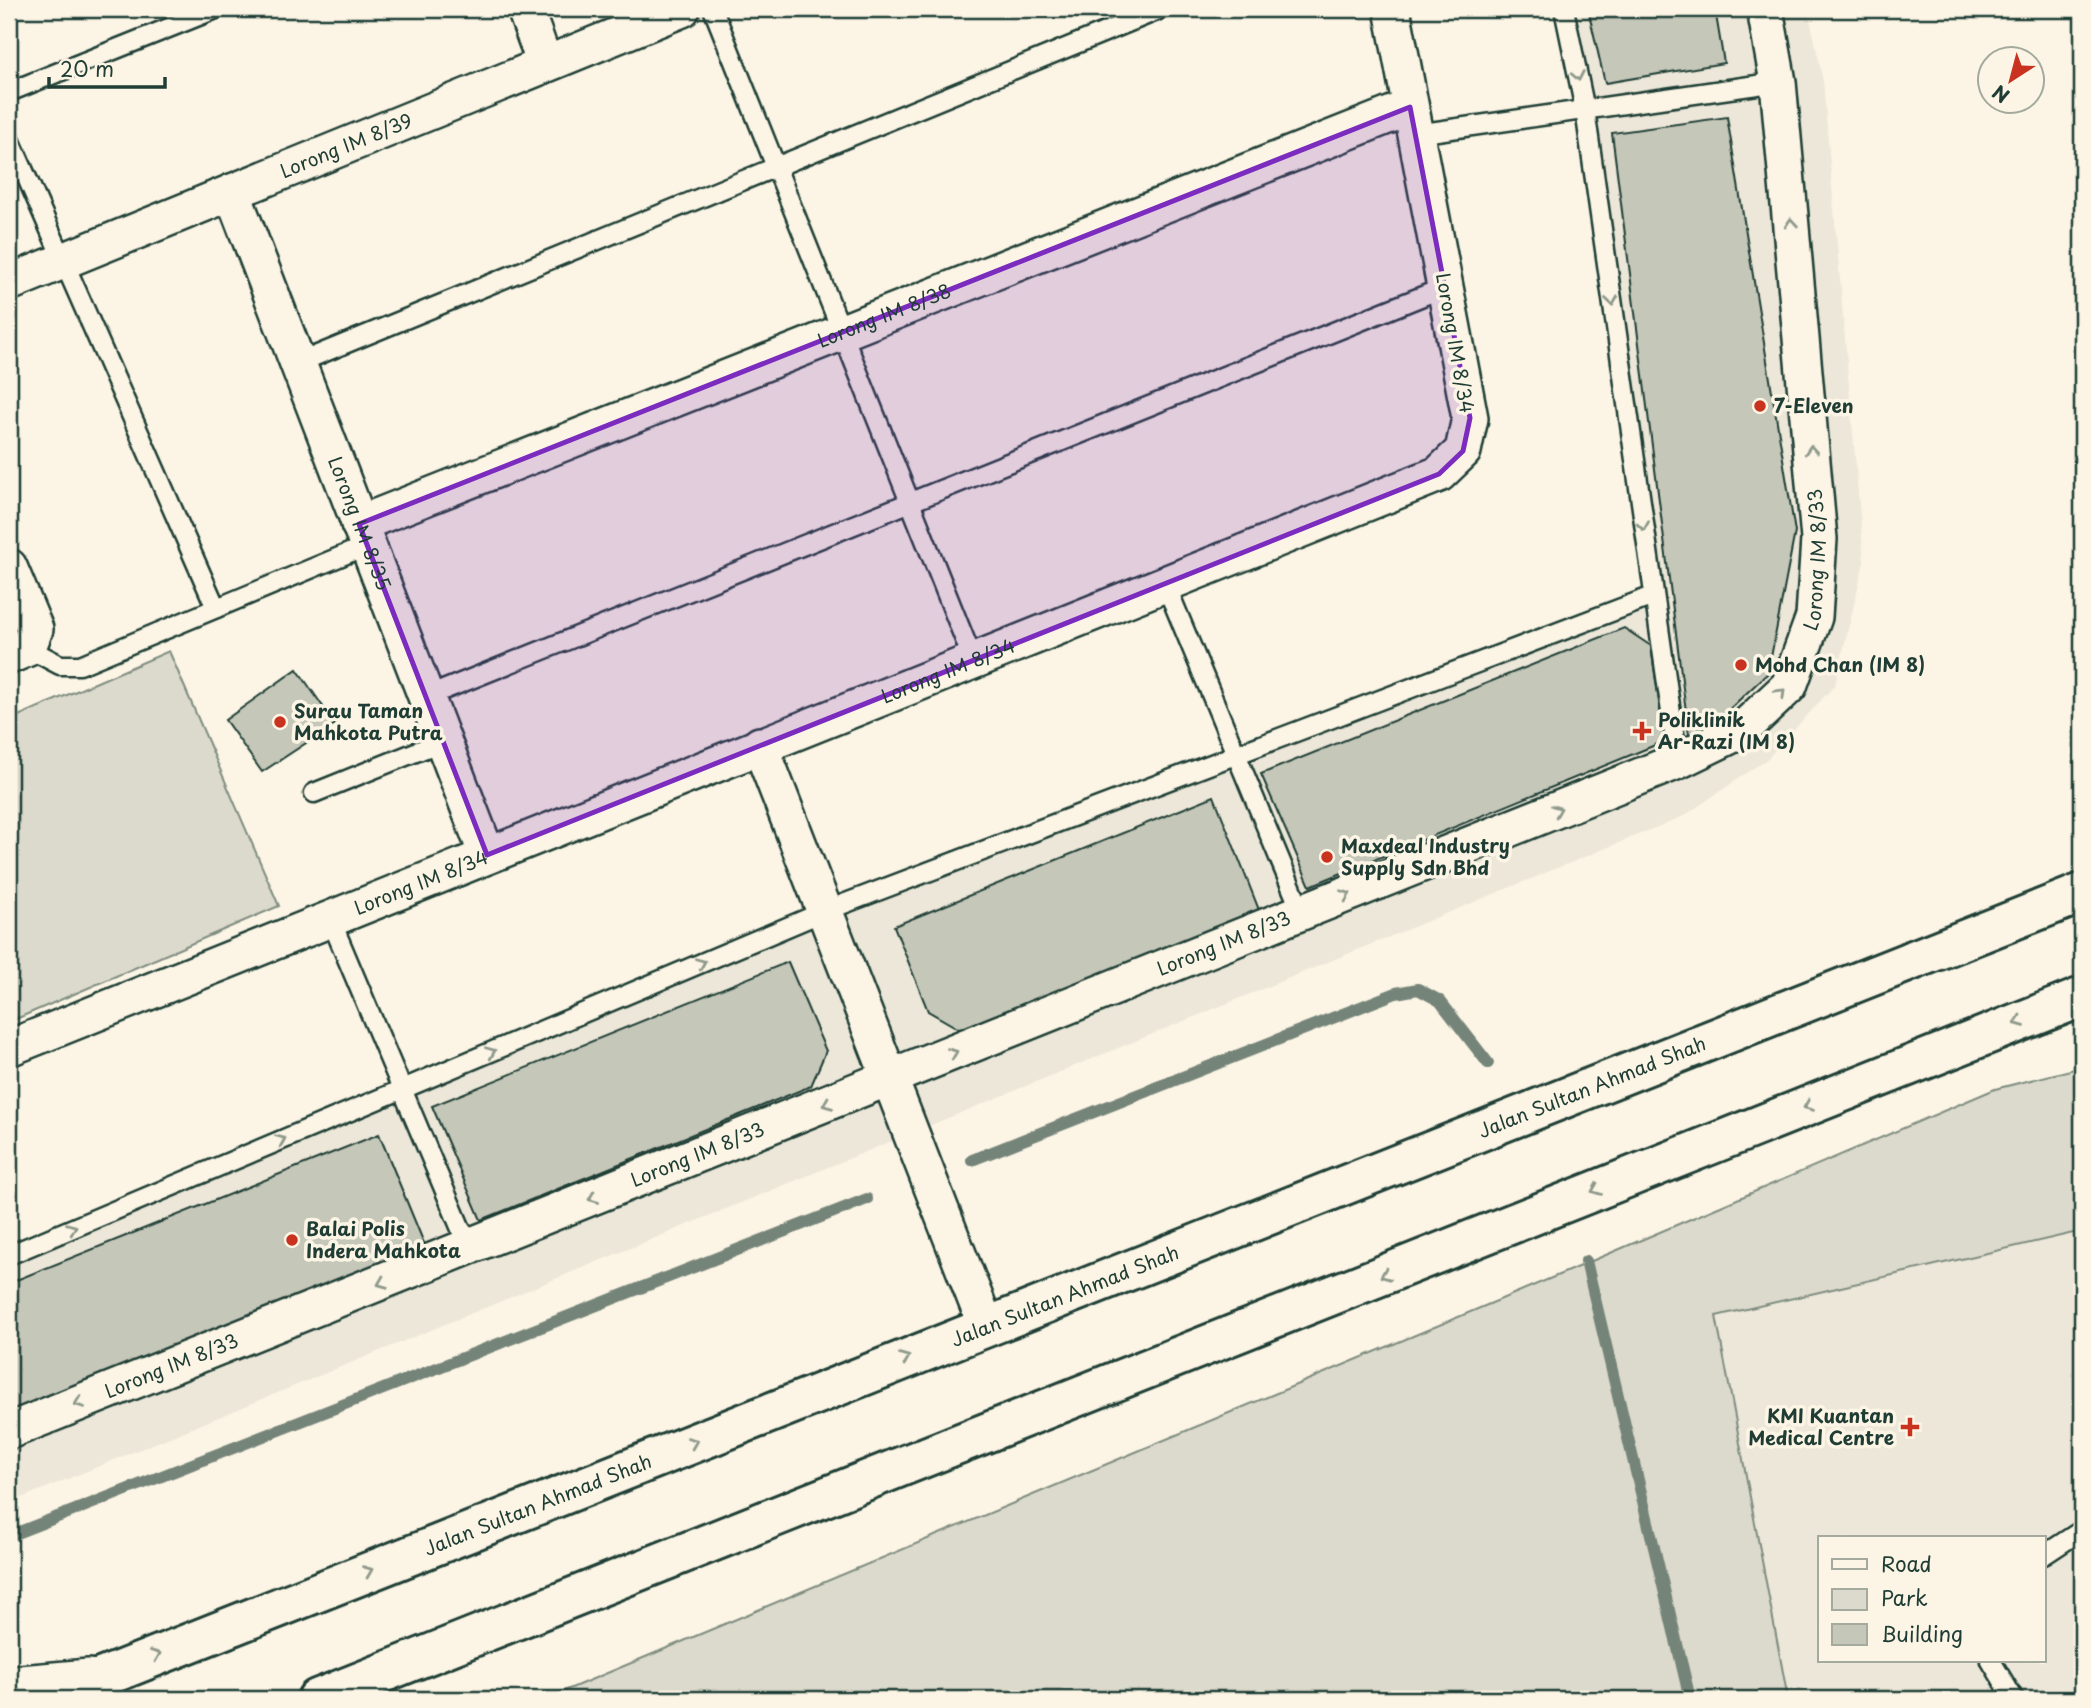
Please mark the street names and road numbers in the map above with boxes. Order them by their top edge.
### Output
street label: Lorong IM 8/39 [276,105,416,184]
street label: Lorong IM 8/34 [1430,270,1482,415]
street label: Lorong IM 8/38 [813,276,955,354]
street label: Lorong IM 8/35 [322,452,399,594]
street label: Lorong IM 8/33 [1795,488,1832,634]
street label: Lorong IM 8/34 [877,631,1019,710]
street label: Lorong IM 8/34 [350,842,492,921]
street label: Lorong IM 8/33 [1152,903,1294,982]
street label: Jalan Sultan Ahmad Shah [1474,1028,1710,1144]
street label: Lorong IM 8/33 [626,1114,768,1193]
street label: Jalan Sultan Ahmad Shah [946,1237,1183,1353]
street label: Lorong IM 8/33 [100,1325,242,1404]
street label: Jalan Sultan Ahmad Shah [419,1446,656,1562]

